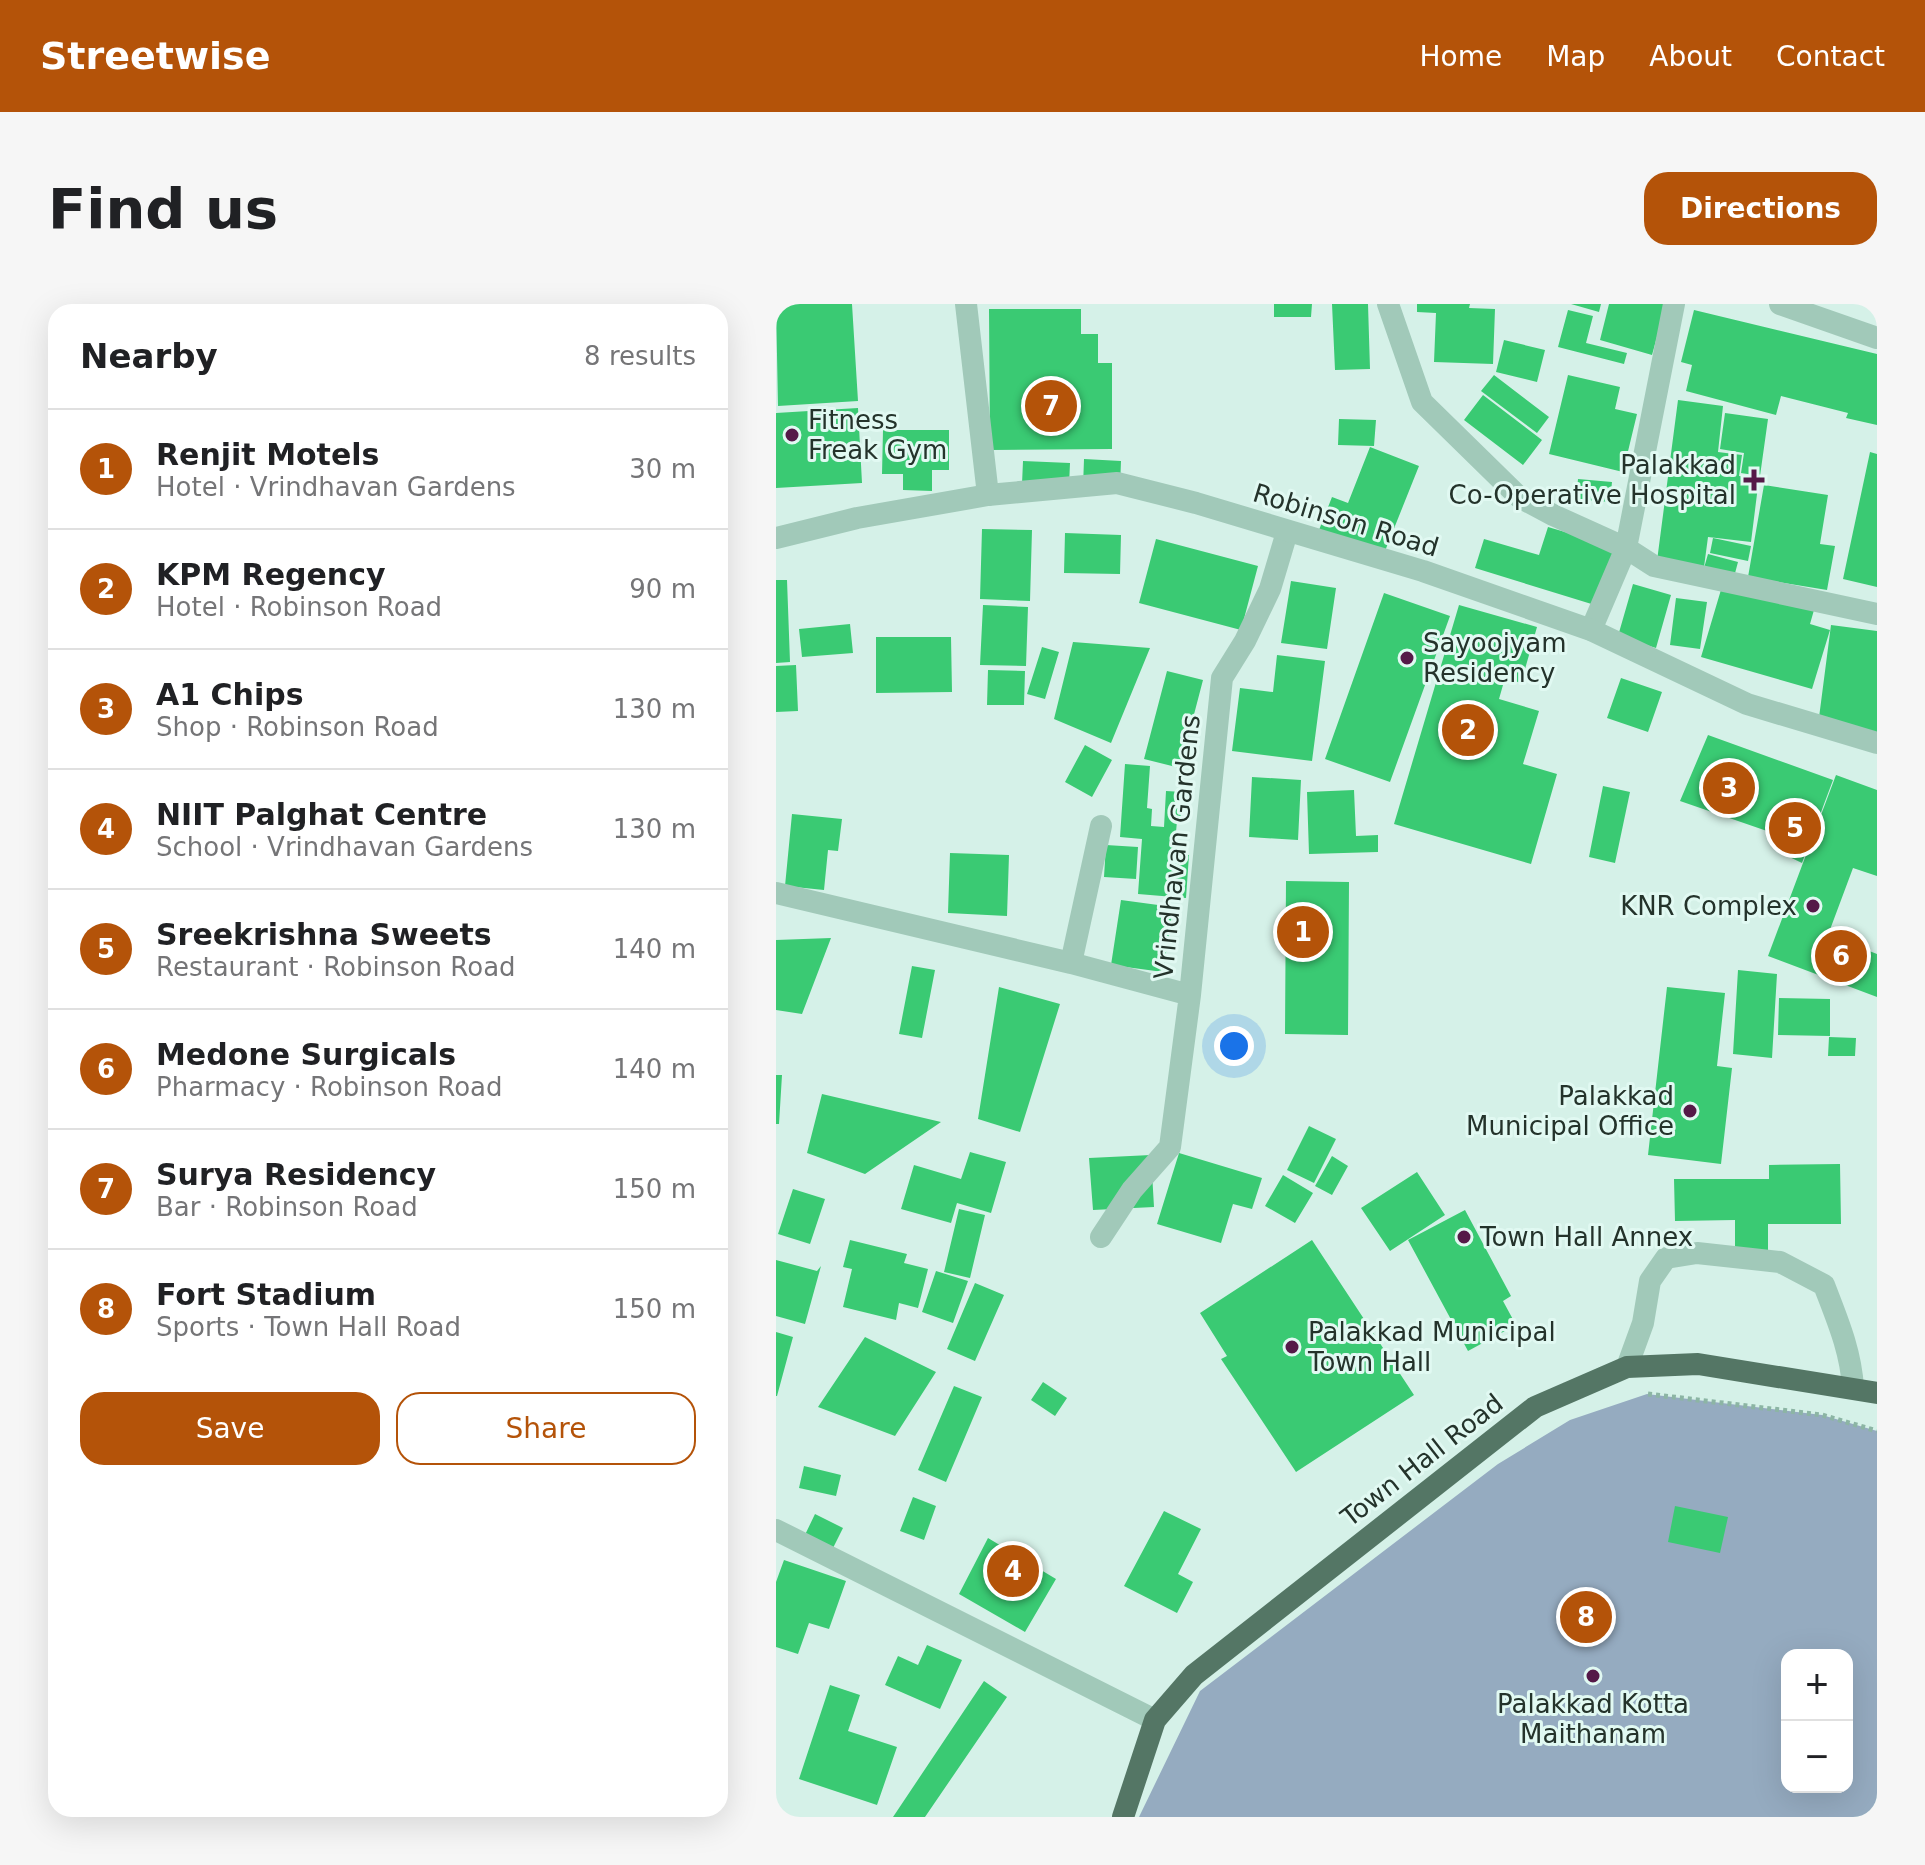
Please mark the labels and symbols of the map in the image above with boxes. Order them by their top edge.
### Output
pin: 7 [1025,376,1077,436]
place label: Fitness Freak Gym [808,405,947,465]
marker: Fitness Freak Gym [783,426,801,444]
place label: Palakkad Co-Operative Hospital [1449,450,1736,510]
marker: Palakkad Co-Operative Hospital [1743,469,1765,491]
street label: Robinson Road [1250,478,1442,562]
place label: Sayoojyam Residency [1423,628,1567,688]
marker: Sayoojyam Residency [1398,649,1416,667]
pin: 2 [1442,700,1494,760]
street label: Vrindhavan Gardens [1148,713,1206,981]
pin: 3 [1703,758,1755,818]
pin: 5 [1769,798,1821,858]
place label: KNR Complex [1620,891,1797,921]
marker: KNR Complex [1804,897,1822,915]
pin: 1 [1277,902,1329,962]
pin: 6 [1815,926,1867,986]
your location [1214,1026,1254,1066]
place label: Palakkad Municipal Office [1466,1081,1674,1141]
marker: Palakkad Municipal Office [1681,1102,1699,1120]
place label: Town Hall Annex [1479,1222,1693,1252]
marker: Town Hall Annex [1455,1228,1473,1246]
place label: Palakkad Municipal Town Hall [1307,1317,1556,1377]
marker: Palakkad Municipal Town Hall [1283,1338,1301,1356]
street label: Town Hall Road [1334,1388,1509,1533]
pin: 4 [987,1541,1039,1601]
pin: 8 [1560,1587,1612,1647]
marker: Palakkad Kotta Maithanam [1584,1667,1602,1685]
place label: Palakkad Kotta Maithanam [1497,1689,1689,1749]

